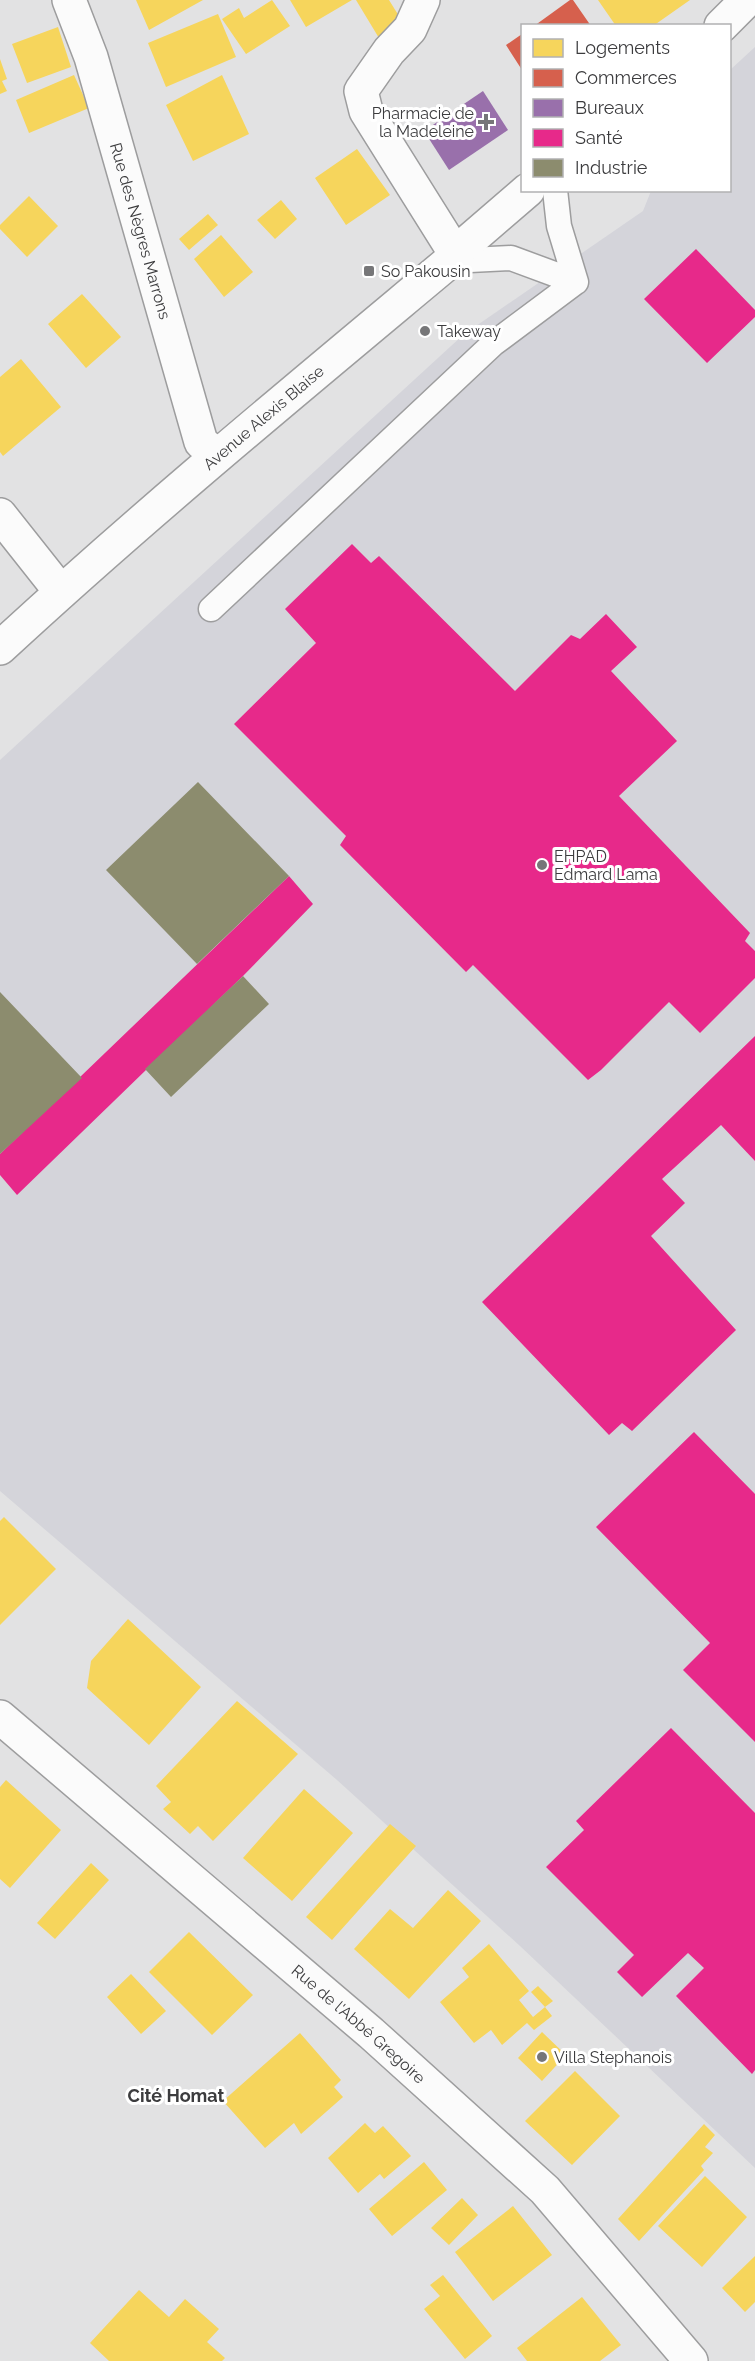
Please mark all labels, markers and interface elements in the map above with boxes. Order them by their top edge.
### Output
legend [521,24,731,192]
text: Logements [575,37,670,58]
text: Commerces [575,67,677,88]
text: Bureaux [575,97,644,118]
place label: Pharmacie de la Madeleine [372,104,474,141]
marker: Pharmacie de la Madeleine [479,115,493,129]
text: Santé [575,127,623,148]
street label: Rue des Nègres Marrons [106,141,175,322]
text: Industrie [575,157,648,178]
place label: So Pakousin [381,262,471,281]
marker: So Pakousin [362,264,376,278]
place label: Takeway [437,322,501,341]
marker: Takeway [418,324,432,338]
street label: Avenue Alexis Blaise [199,362,328,474]
place label: EHPAD Edmard Lama [554,847,658,884]
marker: EHPAD Edmard Lama [535,858,549,872]
street label: Rue de l'Abbé Gregoire [288,1961,429,2087]
place label: Villa Stephanois [554,2048,672,2067]
marker: Villa Stephanois [535,2050,549,2064]
district label: Cité Homat [128,2085,225,2106]

